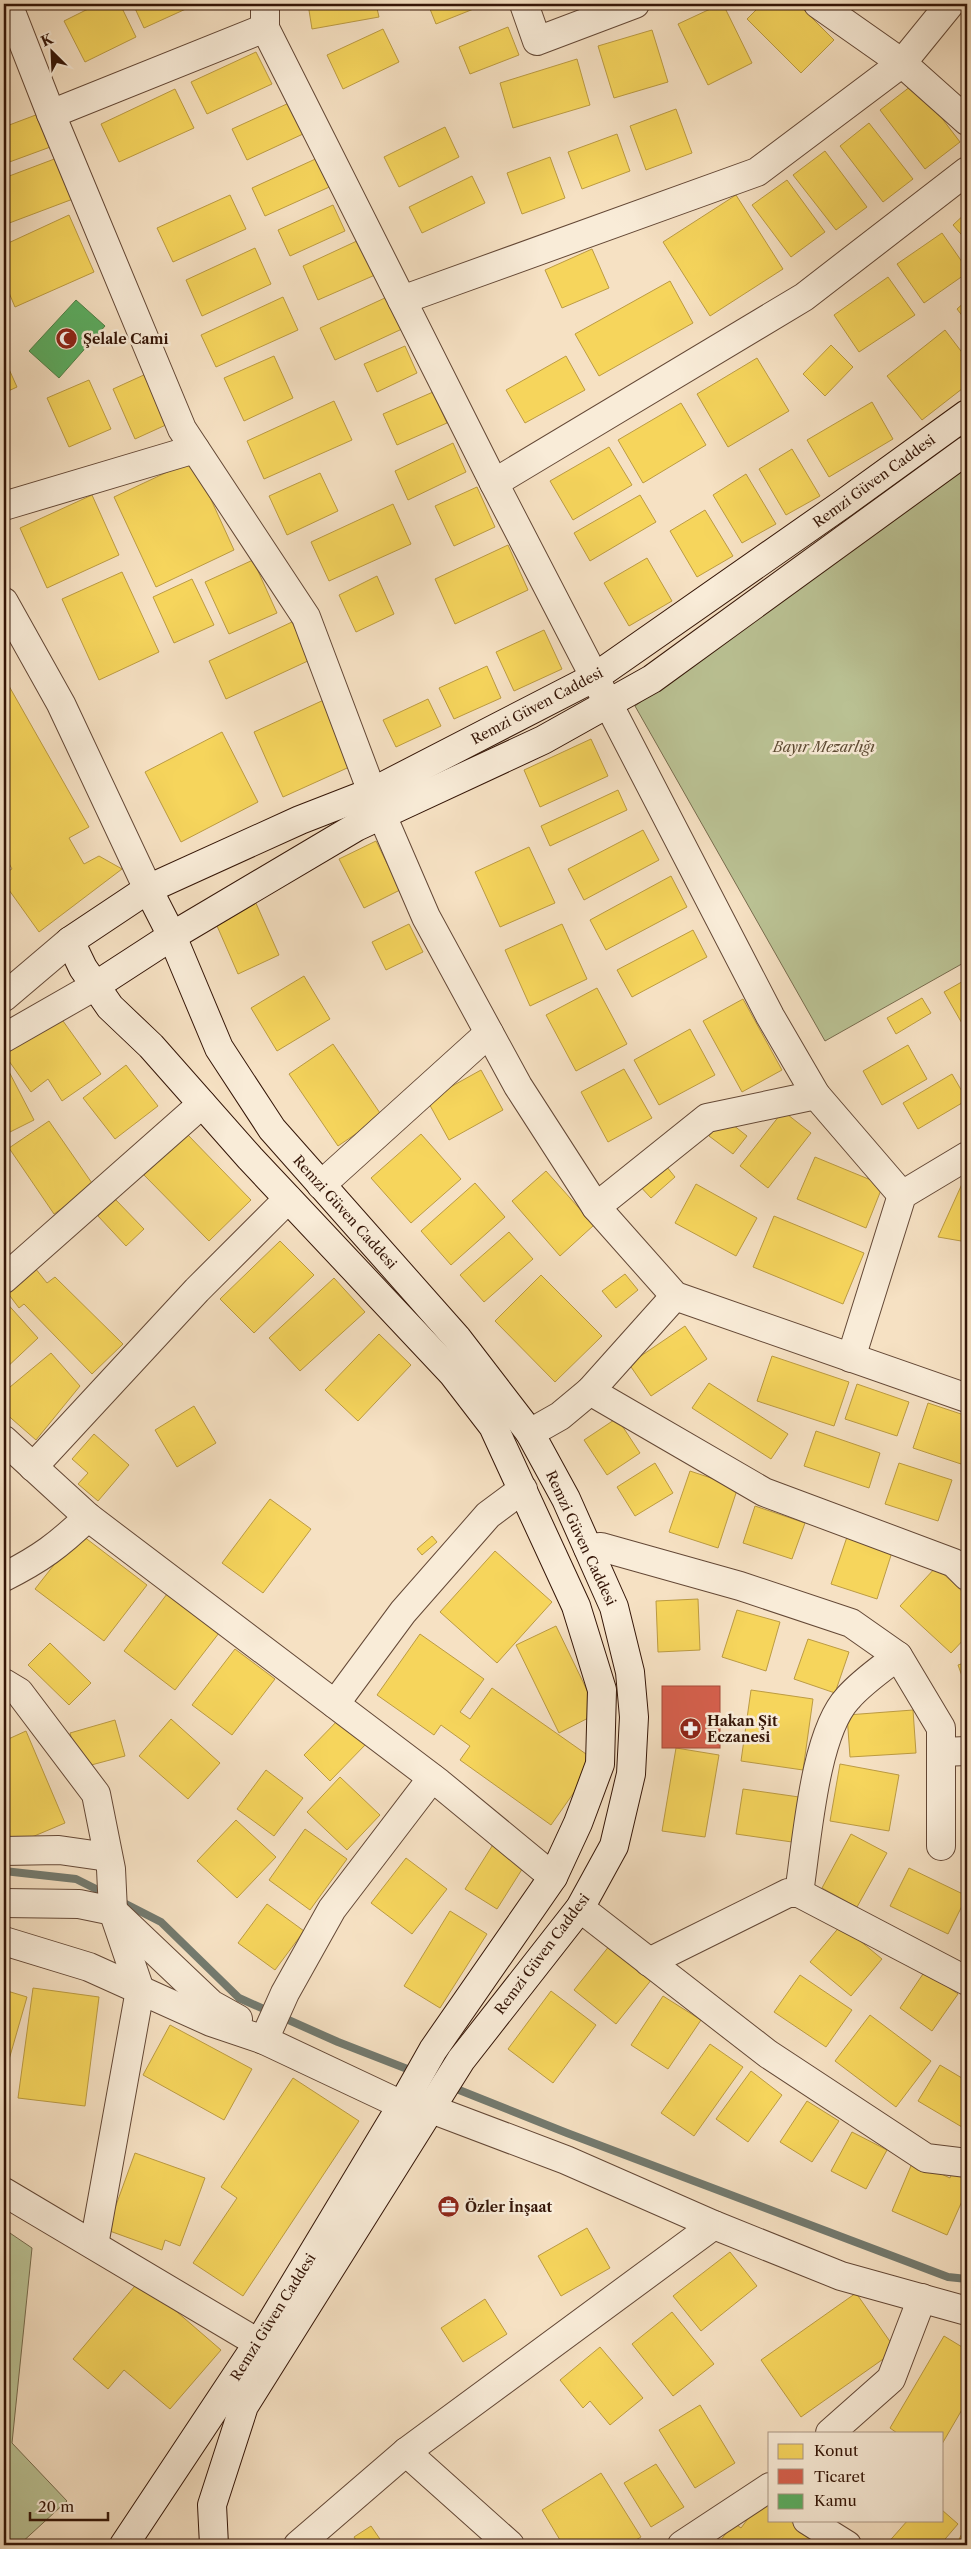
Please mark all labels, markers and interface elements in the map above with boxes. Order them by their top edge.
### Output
north arrow [28,28,78,78]
text: K [38,29,56,51]
mosque icon: Şelale Cami [55,327,79,351]
place label: Şelale Cami [83,330,169,348]
street label: Remzi Güven Caddesi [809,431,939,531]
street label: Remzi Güven Caddesi [468,664,606,748]
park label: Bayır Mezarlığı [772,738,875,756]
street label: Remzi Güven Caddesi [289,1151,401,1273]
street label: Remzi Güven Caddesi [542,1468,620,1608]
place label: Hakan Şit Eczanesi [707,1712,778,1746]
pharmacy icon: Hakan Şit Eczanesi [679,1717,703,1741]
street label: Remzi Güven Caddesi [491,1890,593,2018]
office icon: Özler İnşaat [437,2195,461,2219]
place label: Özler İnşaat [465,2198,553,2216]
street label: Remzi Güven Caddesi [226,2250,320,2384]
legend [768,2432,944,2522]
text: Konut [814,2441,859,2460]
text: Ticaret [814,2467,866,2486]
scale bar [30,2489,108,2521]
text: Kamu [814,2491,857,2510]
text: 20 m [38,2497,74,2516]

